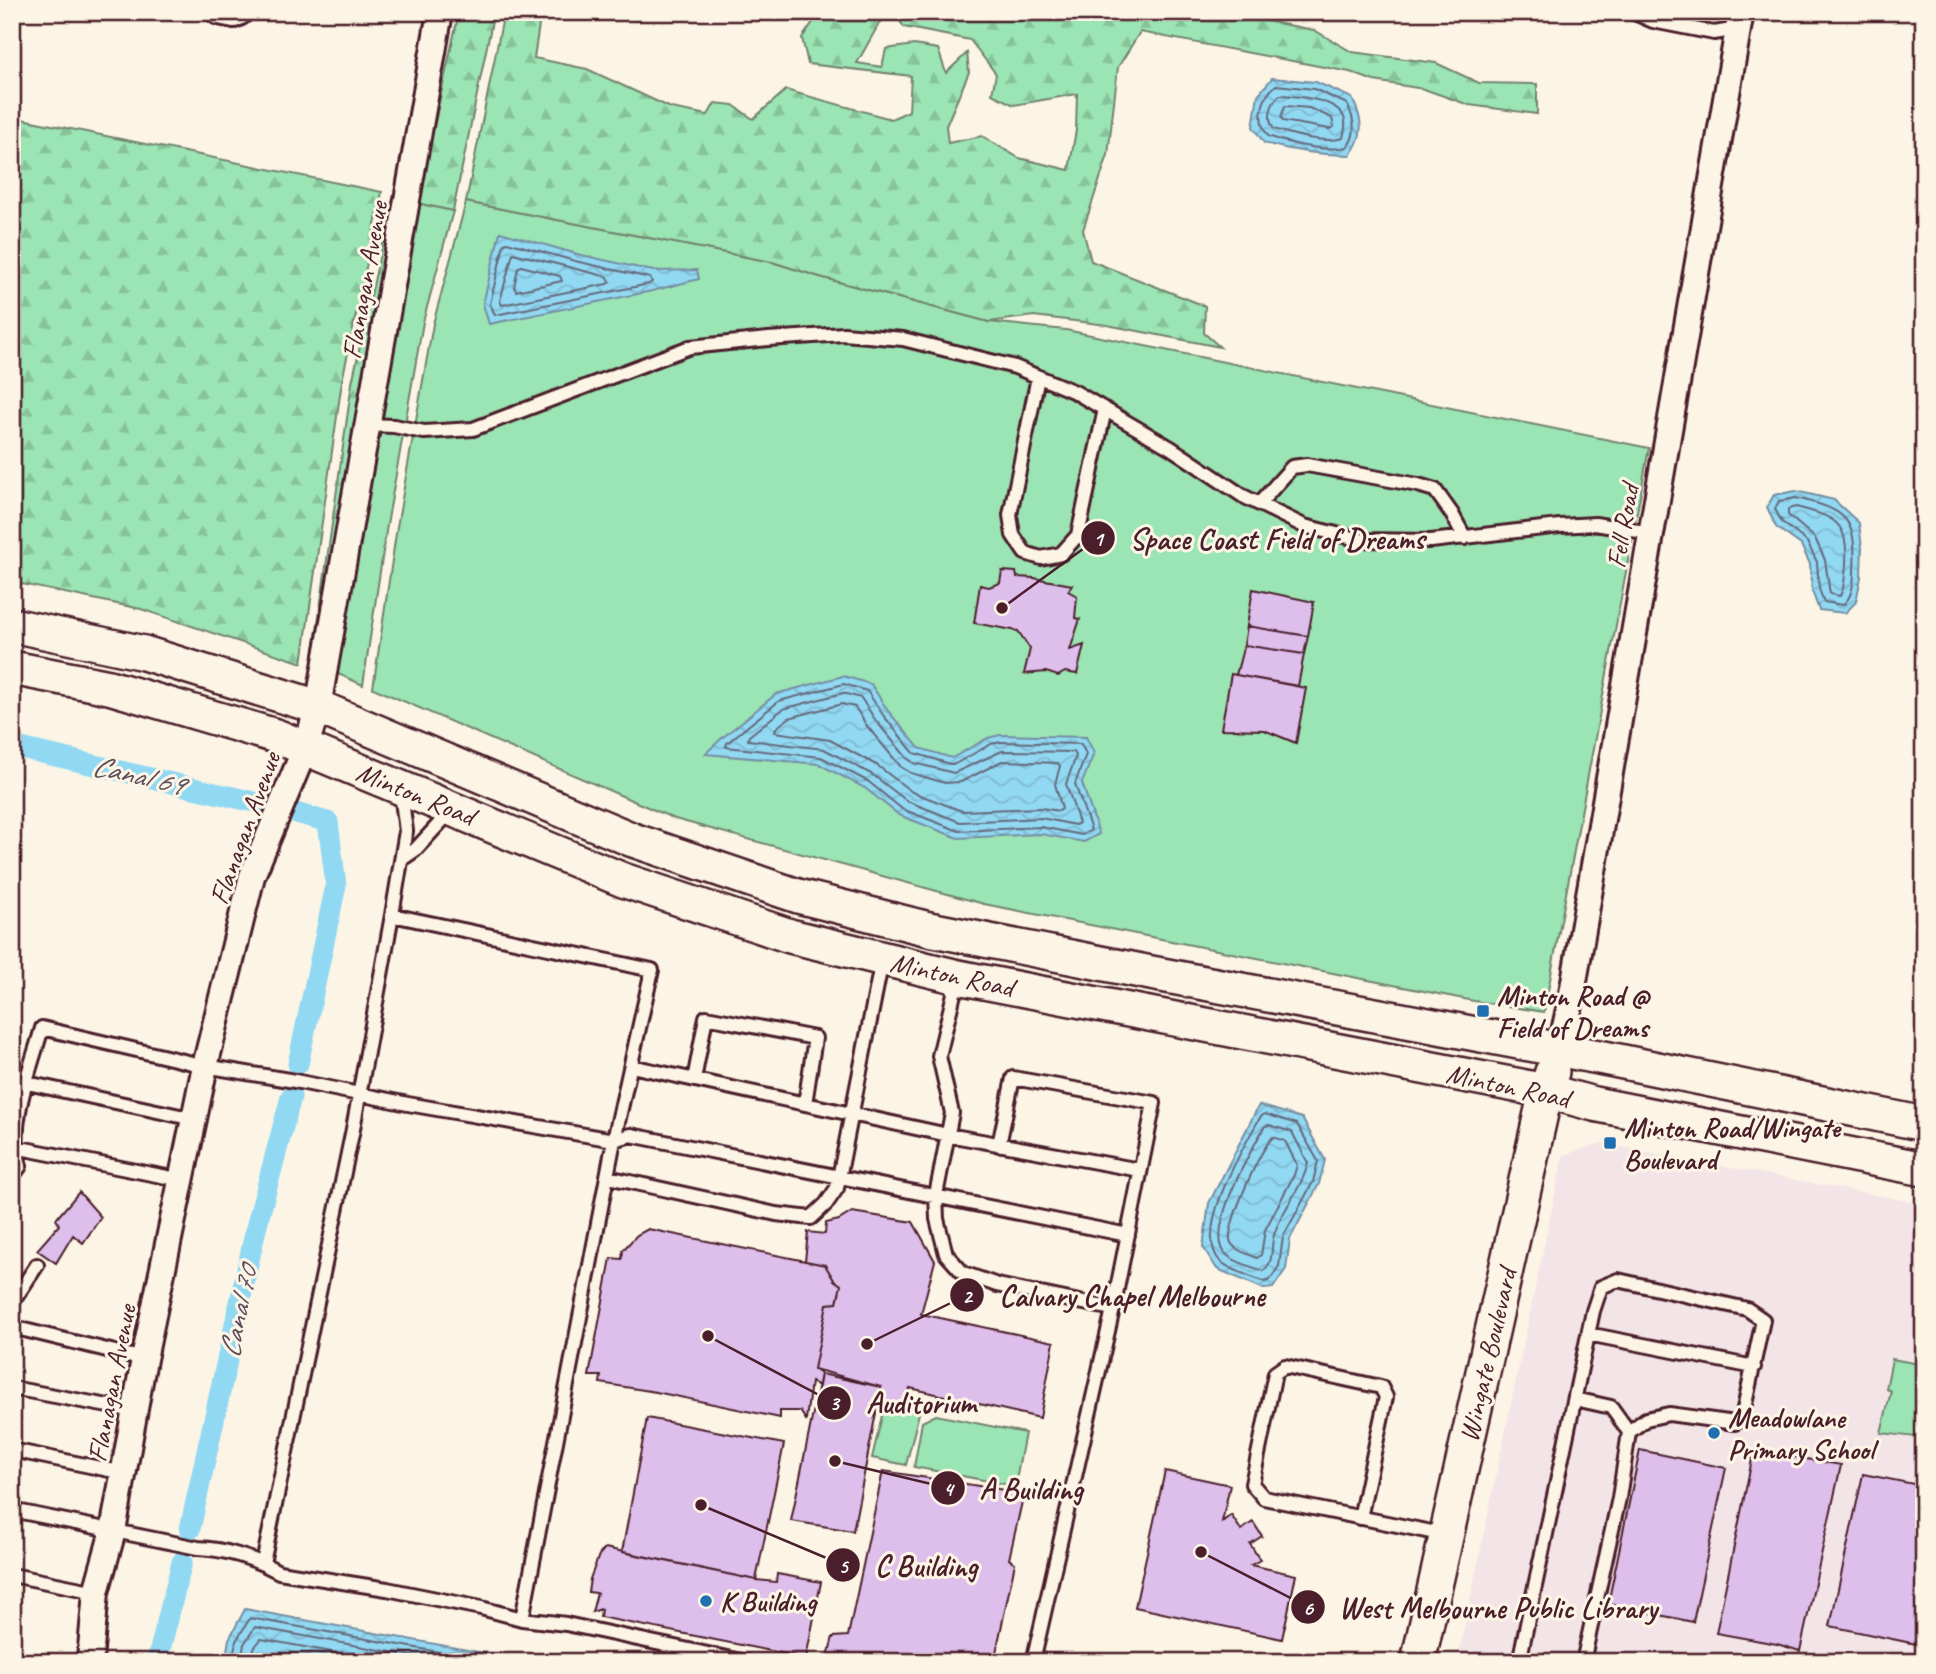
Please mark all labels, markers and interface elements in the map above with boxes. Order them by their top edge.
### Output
street label: Flanagan Avenue [333,197,396,362]
street label: Fell Road [1598,478,1648,571]
callout: Space Coast Field of Dreams [1081,513,1439,564]
text: Space Coast Field of Dreams [1130,520,1428,558]
text: 1 [1093,526,1105,552]
water label: Canal 69 [89,746,193,805]
street label: Flanagan Avenue [201,746,289,909]
street label: Minton Road [351,754,484,835]
street label: Minton Road [887,944,1020,1005]
place label: Minton Road @ Field of Dreams [1497,978,1652,1045]
marker: Minton Road @ Field of Dreams [1475,1003,1491,1019]
street label: Minton Road [1443,1055,1576,1116]
place label: Minton Road/Wingate Boulevard [1624,1110,1842,1177]
marker: Minton Road/Wingate Boulevard [1602,1135,1618,1151]
water label: Canal 70 [210,1258,267,1361]
street label: Wingate Boulevard [1451,1261,1525,1445]
callout: Calvary Chapel Melbourne [950,1270,1280,1321]
text: Calvary Chapel Melbourne [999,1277,1267,1315]
text: 2 [962,1283,974,1309]
street label: Flanagan Avenue [79,1300,144,1465]
callout: Auditorium [817,1377,990,1428]
text: Auditorium [866,1384,979,1422]
text: 3 [829,1390,841,1416]
place label: Meadowlane Primary School [1728,1400,1880,1467]
marker: Meadowlane Primary School [1706,1425,1722,1441]
callout: A Building [930,1463,1096,1514]
text: A Building [979,1470,1085,1508]
text: 4 [943,1476,955,1502]
callout: C Building [826,1540,991,1591]
text: C Building [875,1547,979,1585]
text: 5 [838,1553,849,1579]
callout: West Melbourne Public Library [1290,1582,1671,1633]
place label: K Building [720,1584,818,1619]
text: West Melbourne Public Library [1339,1589,1660,1627]
marker: K Building [698,1593,714,1609]
text: 6 [1303,1595,1315,1621]

